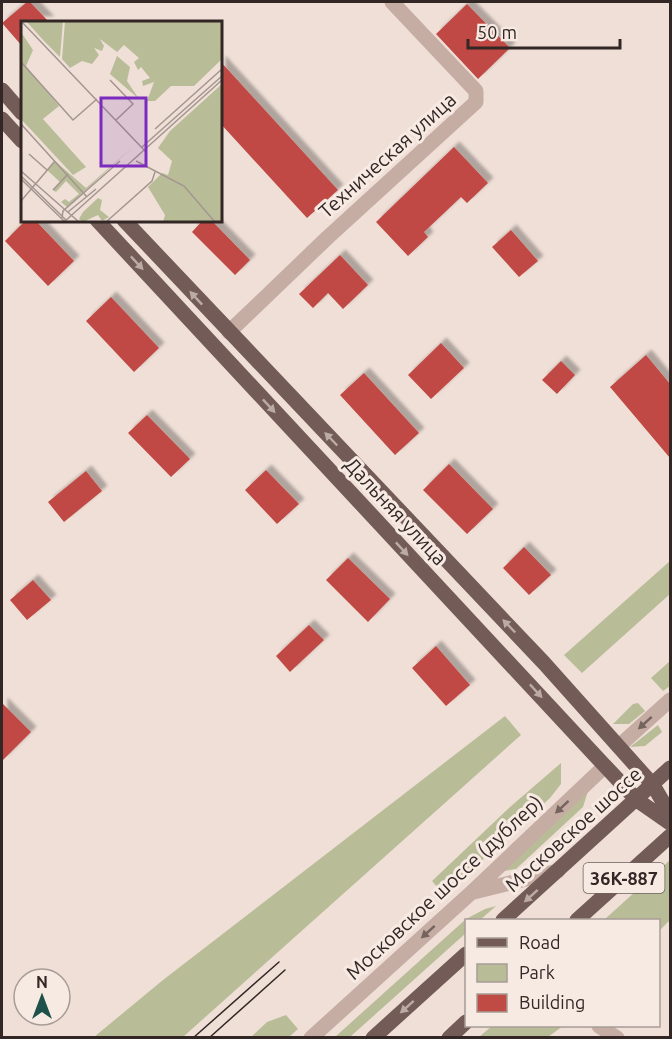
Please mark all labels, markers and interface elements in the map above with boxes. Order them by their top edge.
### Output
scale bar [468,12,620,50]
inset map [21,21,222,222]
text: 50 m [477,22,517,42]
street label: Техническая улица [314,87,460,223]
one-way arrow [129,256,143,270]
one-way arrow [190,291,204,305]
one-way arrow [262,399,276,414]
one-way arrow [325,432,338,447]
street label: Дальняя улица [340,452,452,570]
one-way arrow [395,542,409,556]
one-way arrow [502,618,516,633]
one-way arrow [529,684,543,699]
one-way arrow [638,716,653,729]
street label: Московское шоссе [500,762,646,896]
street label: Московское шоссе (дублер) [341,790,547,984]
one-way arrow [555,799,569,813]
road number: 36К-887 [584,863,664,893]
one-way arrow [523,889,538,903]
legend [465,919,660,1027]
one-way arrow [421,925,436,938]
text: Road [519,932,561,952]
text: Park [519,962,555,982]
north arrow [12,967,72,1027]
text: N [36,973,48,991]
text: Building [519,992,585,1012]
one-way arrow [400,1000,415,1014]

